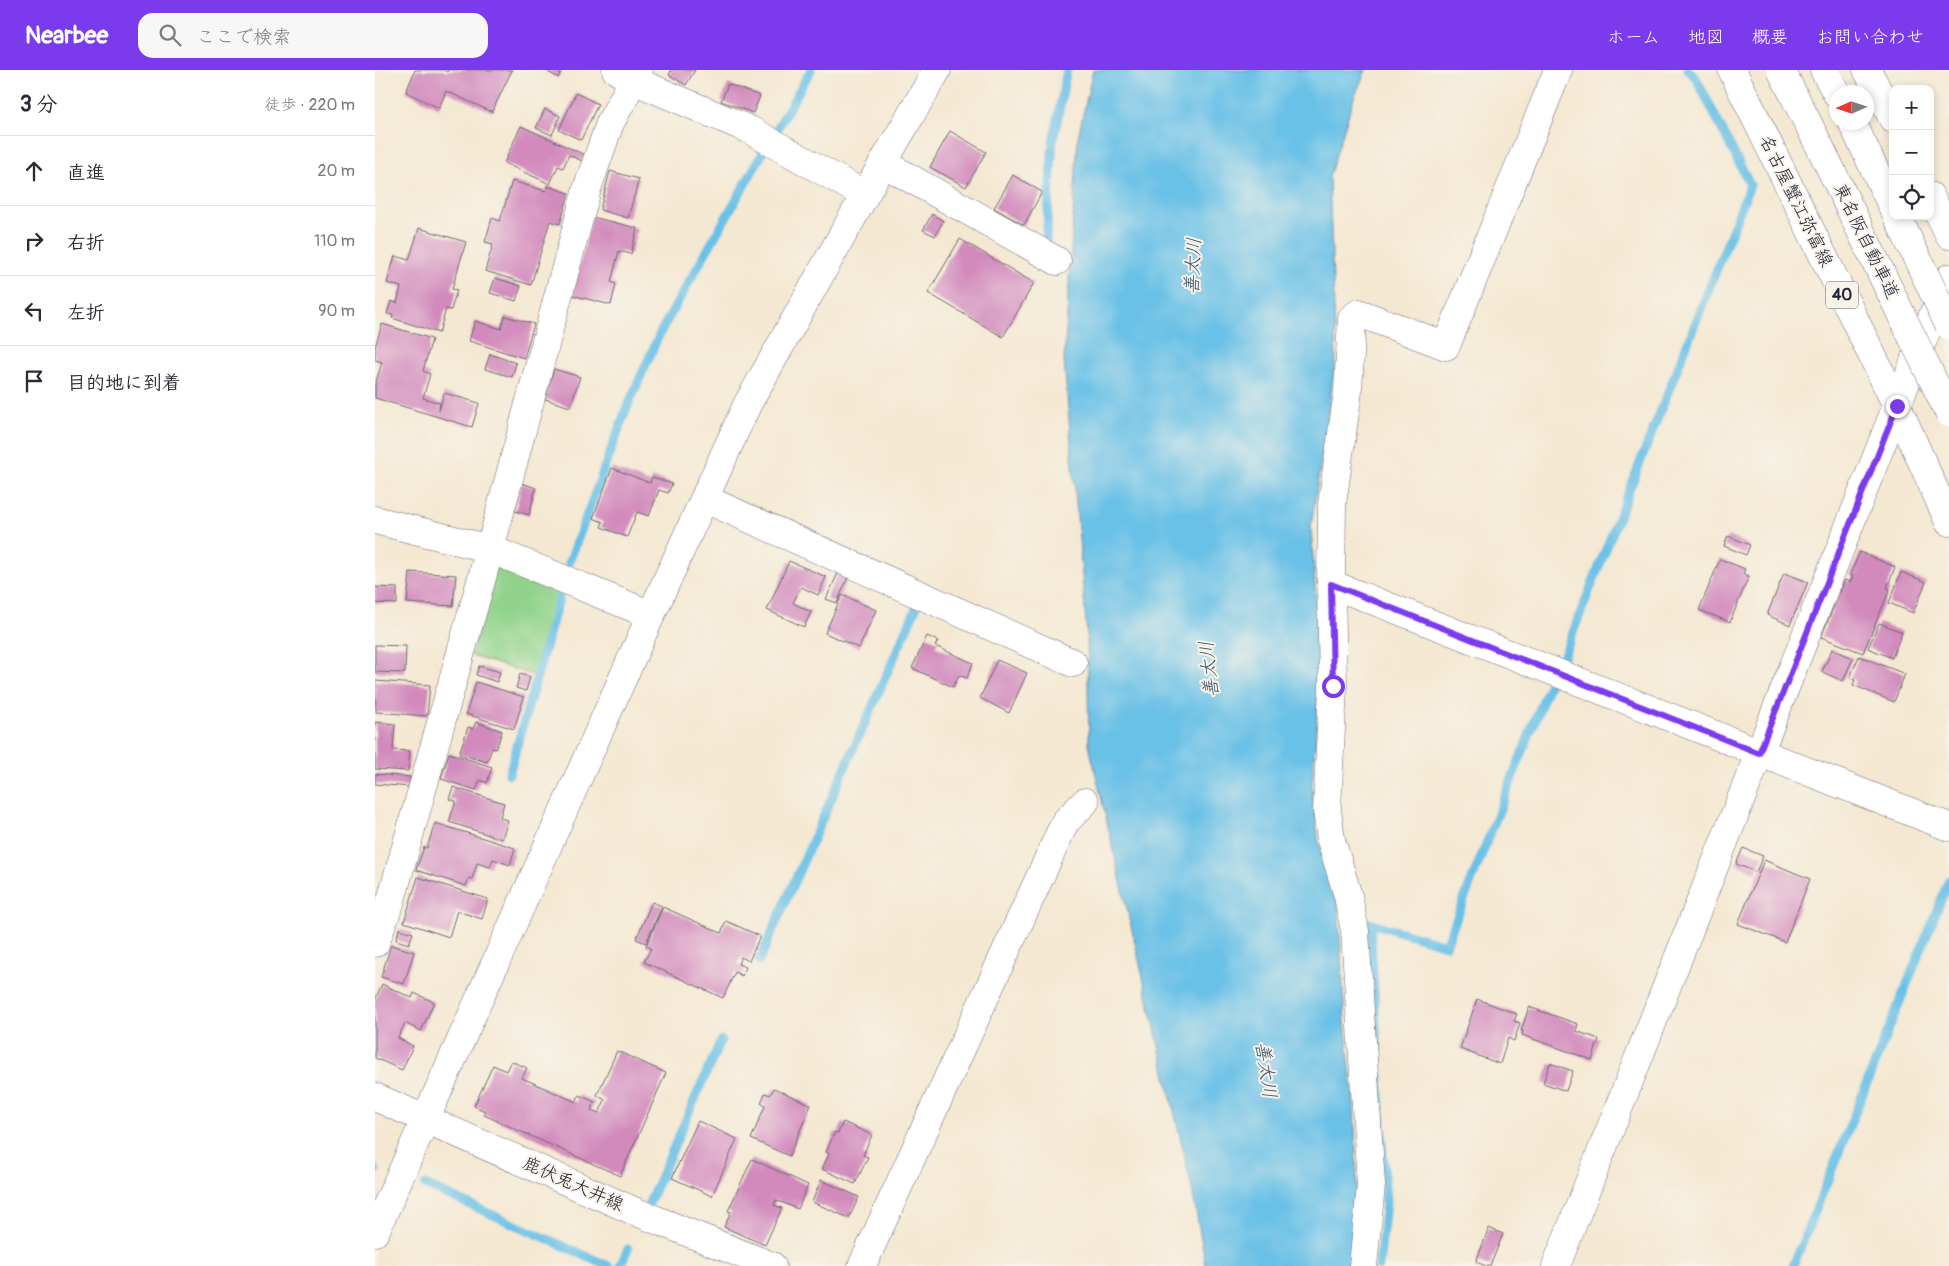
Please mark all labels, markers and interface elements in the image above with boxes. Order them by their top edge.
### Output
search box [138,13,488,58]
text: Nearbee [25,21,108,50]
icon: search [156,21,184,49]
text: ここで検索 [196,25,291,49]
text: ホーム [1607,26,1660,49]
text: 地図 [1688,26,1724,49]
text: 概要 [1752,26,1788,49]
text: お問い合わせ [1816,26,1924,49]
north arrow [1829,85,1874,130]
map controls [1889,85,1934,220]
button: + [1889,85,1934,130]
text: 3 分 [20,91,57,118]
text: 徒歩 · 220 m [264,95,355,115]
button: − [1889,130,1934,175]
street label: 名古屋蟹江弥富線 [1754,131,1838,271]
icon: ahead [20,157,48,185]
text: 直進 [67,161,105,185]
text: 20 m [317,161,355,181]
button: locate [1889,175,1934,220]
street label: 東名阪自動車道 [1828,179,1904,303]
icon: right [20,227,48,255]
text: 右折 [67,231,105,255]
text: 110 m [314,231,355,251]
water label: 善太川 [1180,237,1206,295]
road number: 40 [1826,282,1858,308]
icon: left [20,297,48,325]
text: 左折 [67,301,105,325]
text: 90 m [318,301,355,321]
icon: arrive [20,367,48,395]
text: 目的地に到着 [67,371,181,395]
route end [1886,395,1909,418]
water label: 善太川 [1194,639,1224,699]
route start [1322,675,1345,698]
water label: 善太川 [1250,1040,1282,1100]
street label: 鹿伏兎大井線 [519,1152,627,1216]

